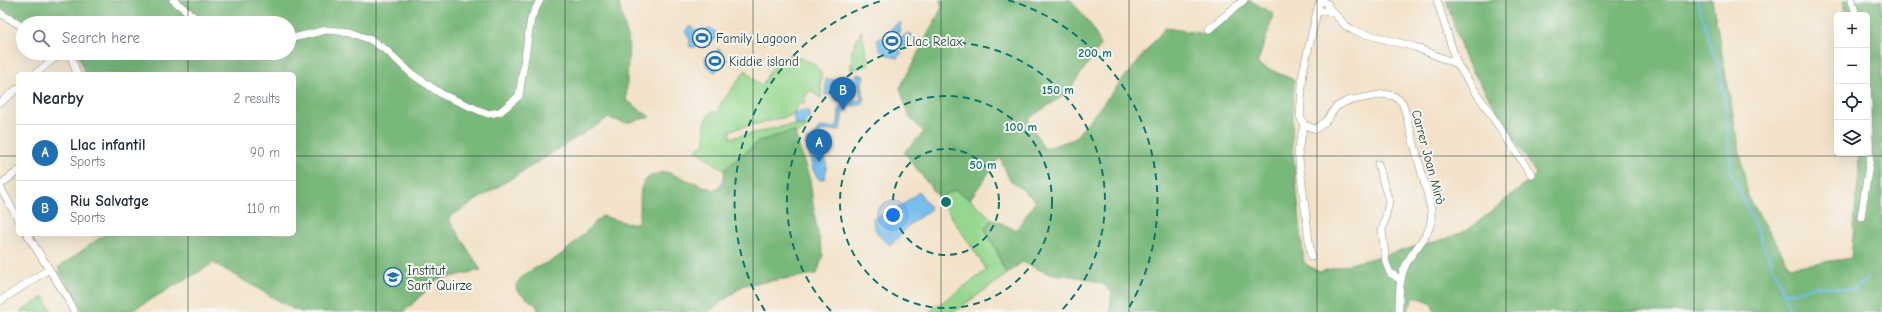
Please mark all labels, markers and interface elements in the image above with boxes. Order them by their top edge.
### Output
map controls [1834,12,1870,156]
button: + [1834,12,1870,48]
search box [16,16,296,60]
icon: search [30,27,52,49]
sports icon: Family Lagoon [691,27,713,49]
text: Search here [62,29,140,47]
sports icon: Llac Relax [881,30,903,52]
place label: Family Lagoon [716,31,797,46]
place label: Llac Relax [906,34,963,49]
text: 200 m [1078,46,1112,60]
button: − [1834,48,1870,84]
sports icon: Kiddie island [704,50,726,72]
place label: Kiddie island [729,54,799,69]
pin: B [830,77,856,110]
text: 150 m [1042,83,1074,97]
button: locate [1834,84,1870,120]
text: Nearby [32,89,83,108]
text: 2 results [233,91,280,106]
street label: Carrer Joan Mirò [1409,108,1448,206]
text: 100 m [1005,120,1037,134]
button: layers [1834,120,1870,156]
pin: A [806,129,832,162]
text: Llac infantil [70,136,145,154]
text: A [41,145,49,160]
text: 90 m [250,145,280,160]
text: Sports [70,154,105,169]
text: 50 m [969,158,997,172]
text: Riu Salvatge [70,192,149,210]
centre of rings [939,195,953,209]
text: B [41,201,49,216]
text: 110 m [247,201,280,216]
your location [883,205,903,225]
text: Sports [70,210,105,225]
place label: Institut Sant Quirze [407,263,472,293]
school or university icon: Institut Sant Quirze [382,266,404,288]

